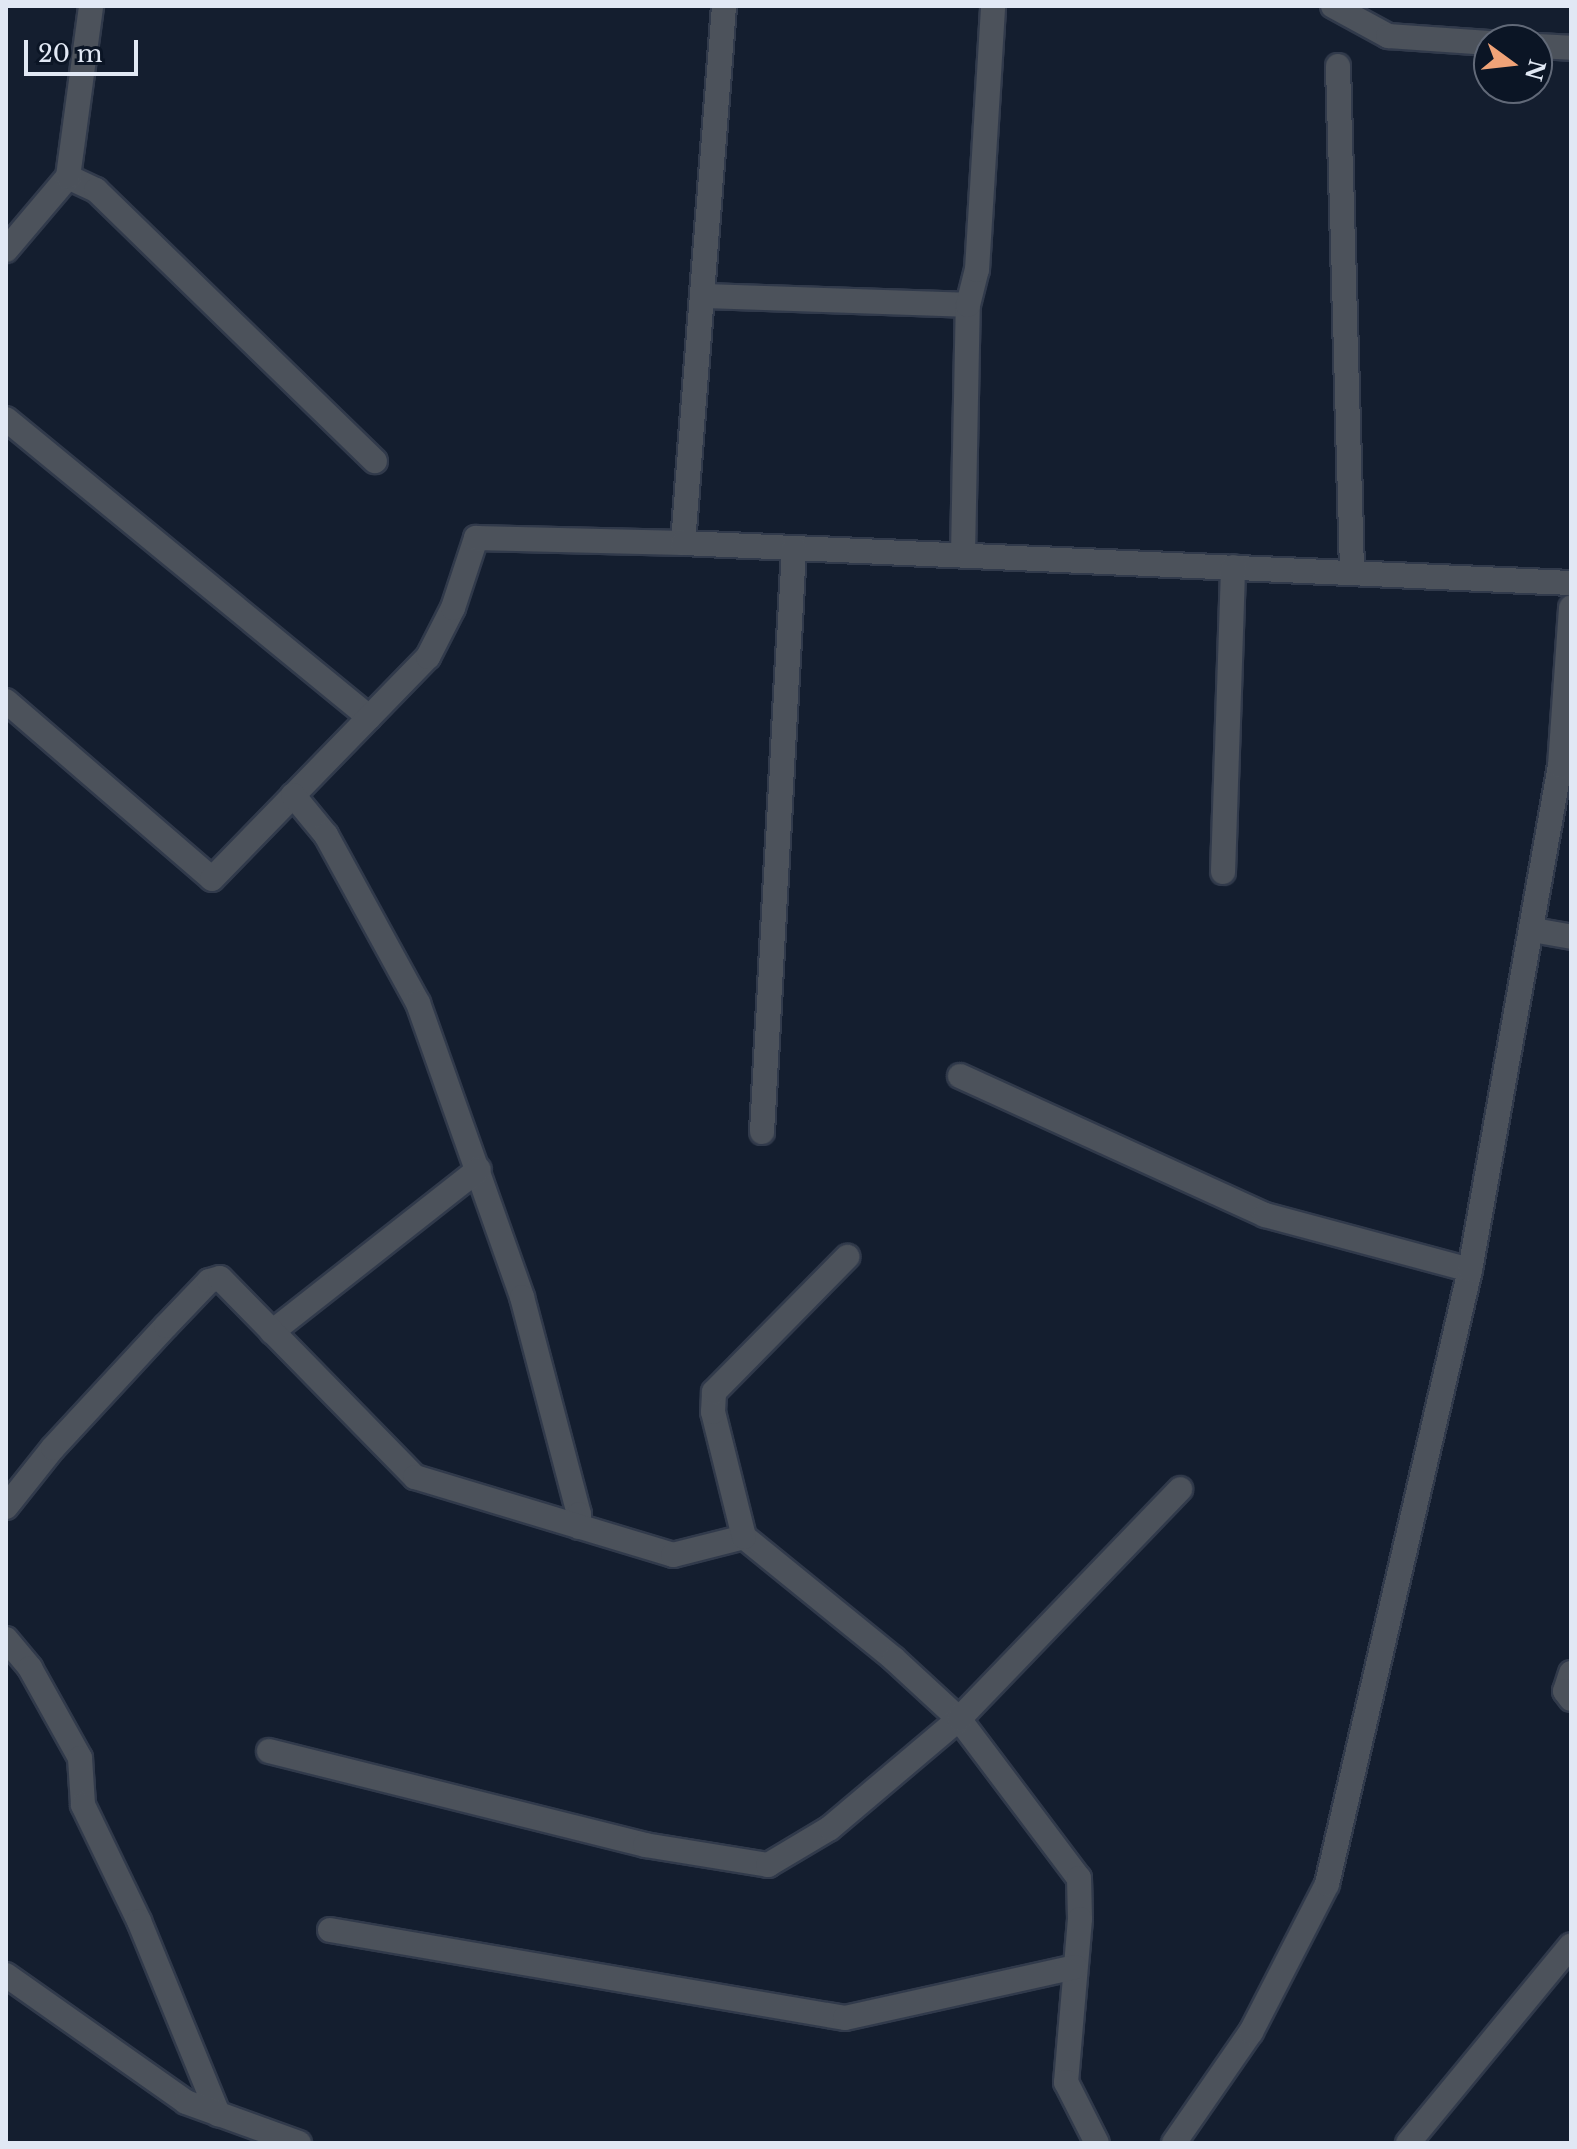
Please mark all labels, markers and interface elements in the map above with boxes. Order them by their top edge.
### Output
scale bar [28,24,142,74]
north arrow [1473,24,1553,104]
text: 20 m [38,39,103,68]
text: N [1519,56,1550,83]

